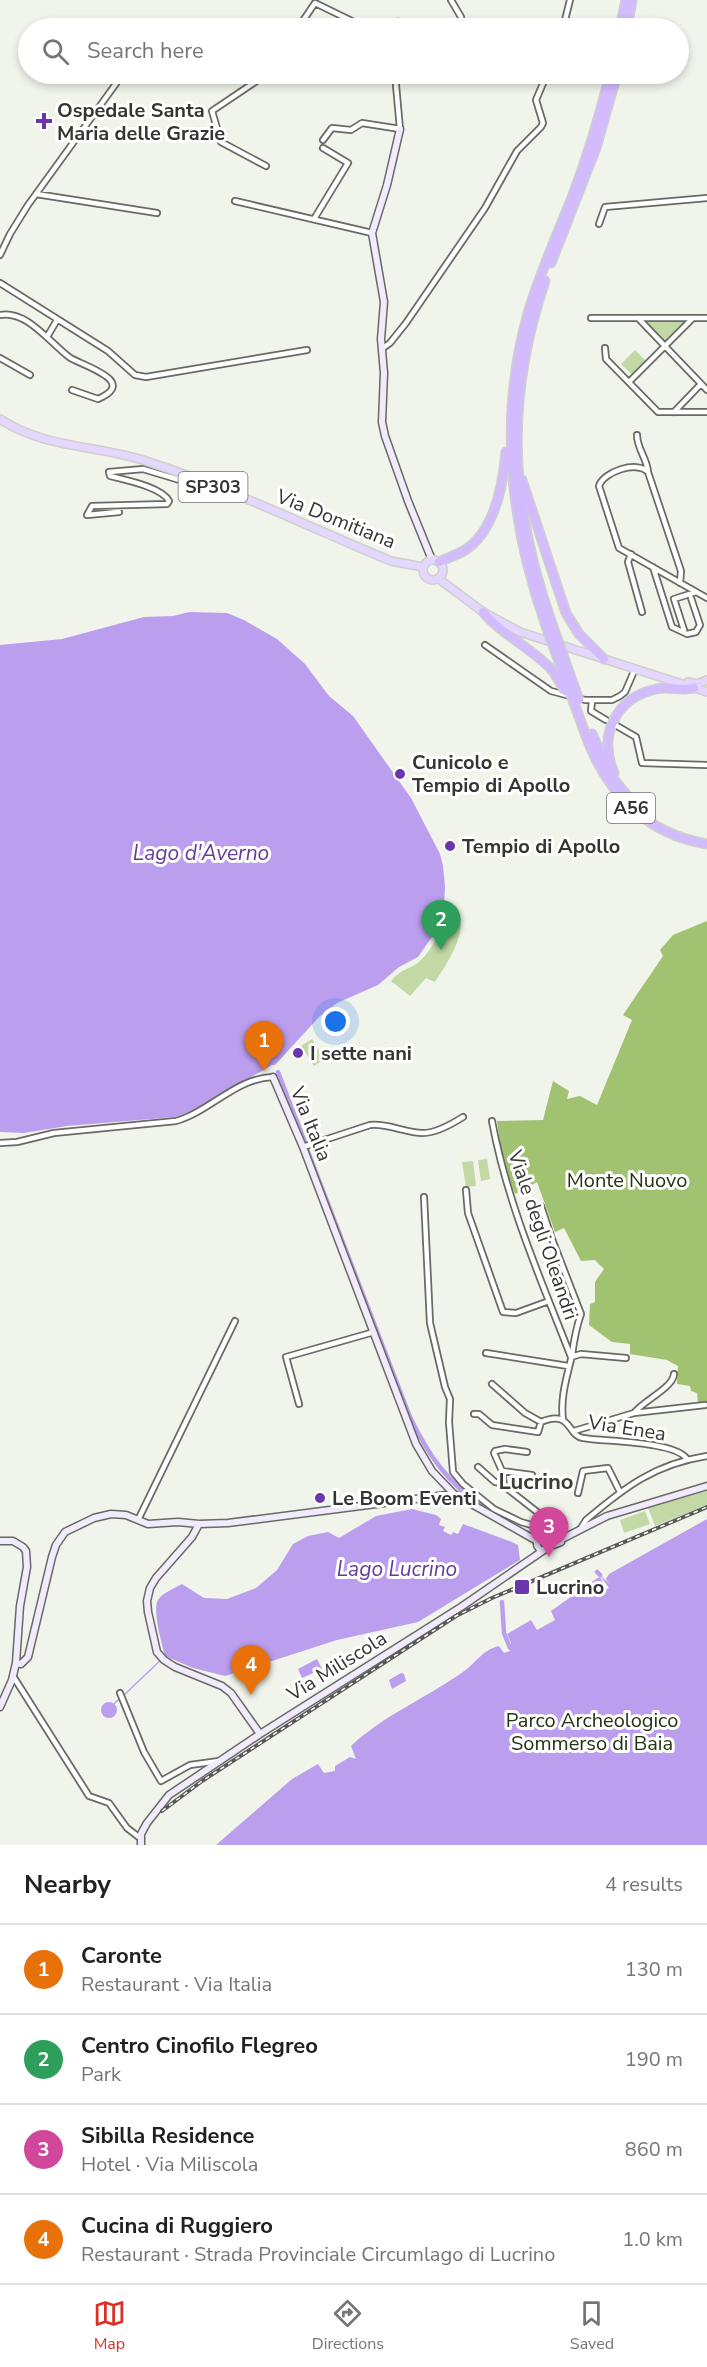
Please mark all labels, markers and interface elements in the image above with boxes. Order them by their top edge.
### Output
search box [18,18,689,84]
icon: search [39,35,72,68]
text: Search here [87,36,204,66]
place label: Ospedale Santa Maria delle Grazie [57,97,225,147]
marker: Ospedale Santa Maria delle Grazie [35,112,53,130]
road number: SP303 [178,472,248,502]
street label: Via Domitiana [272,482,400,555]
place label: Cunicolo e Tempio di Apollo [412,749,570,799]
marker: Cunicolo e Tempio di Apollo [393,767,407,781]
road number: A56 [607,793,655,823]
place label: Tempio di Apollo [462,833,620,860]
water label: Lago d'Averno [133,839,269,867]
marker: Tempio di Apollo [443,839,457,853]
pin: 2 [422,900,460,950]
your location [321,1007,350,1036]
pin: 1 [244,1022,284,1071]
place label: I sette nani [310,1040,412,1067]
marker: I sette nani [291,1046,305,1060]
street label: Via Italia [283,1082,338,1165]
street label: Viale degli Oleandri [501,1146,585,1323]
park label: Monte Nuovo [567,1167,687,1194]
street label: Via Enea [585,1408,668,1447]
district label: Lucrino [498,1467,574,1497]
place label: Le Boom Eventi [332,1485,477,1512]
marker: Le Boom Eventi [313,1491,327,1505]
pin: 3 [530,1508,568,1557]
water label: Lago Lucrino [337,1555,457,1583]
place label: Lucrino [536,1574,604,1601]
marker: Lucrino [513,1578,531,1596]
street label: Via Miliscola [281,1625,392,1708]
pin: 4 [232,1646,270,1695]
park label: Parco Archeologico Sommerso di Baia [506,1707,678,1757]
text: Nearby [24,1867,111,1902]
text: 4 results [605,1871,683,1898]
text: Caronte [81,1941,162,1971]
text: 1 [38,1956,50,1983]
text: 130 m [625,1956,683,1983]
text: Restaurant · Via Italia [81,1971,272,1998]
text: Centro Cinofilo Flegreo [81,2031,318,2061]
text: 2 [38,2046,50,2073]
text: 190 m [625,2046,683,2073]
text: Park [81,2061,121,2088]
text: Sibilla Residence [81,2121,254,2151]
text: 3 [38,2136,50,2163]
text: 860 m [625,2136,683,2163]
text: Hotel · Via Miliscola [81,2151,258,2178]
text: Cucina di Ruggiero [81,2211,273,2241]
text: 4 [38,2226,50,2253]
text: 1.0 km [622,2226,683,2253]
text: Restaurant · Strada Provinciale Circumlago di Lucrino [81,2241,555,2268]
tab: Map [93,2297,126,2355]
tab: Directions [312,2297,384,2355]
tab: Saved [570,2297,614,2355]

